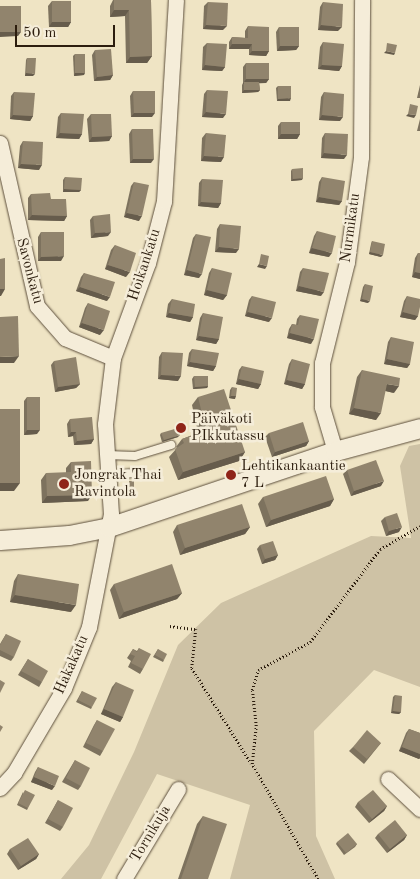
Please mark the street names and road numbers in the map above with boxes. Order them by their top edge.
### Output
street label: Nurmikatu [337,192,365,264]
street label: Hoikankatu [125,227,165,303]
street label: Savonkatu [12,236,46,306]
street label: Hakakatu [51,633,93,697]
street label: Tornikuja [127,802,175,866]

